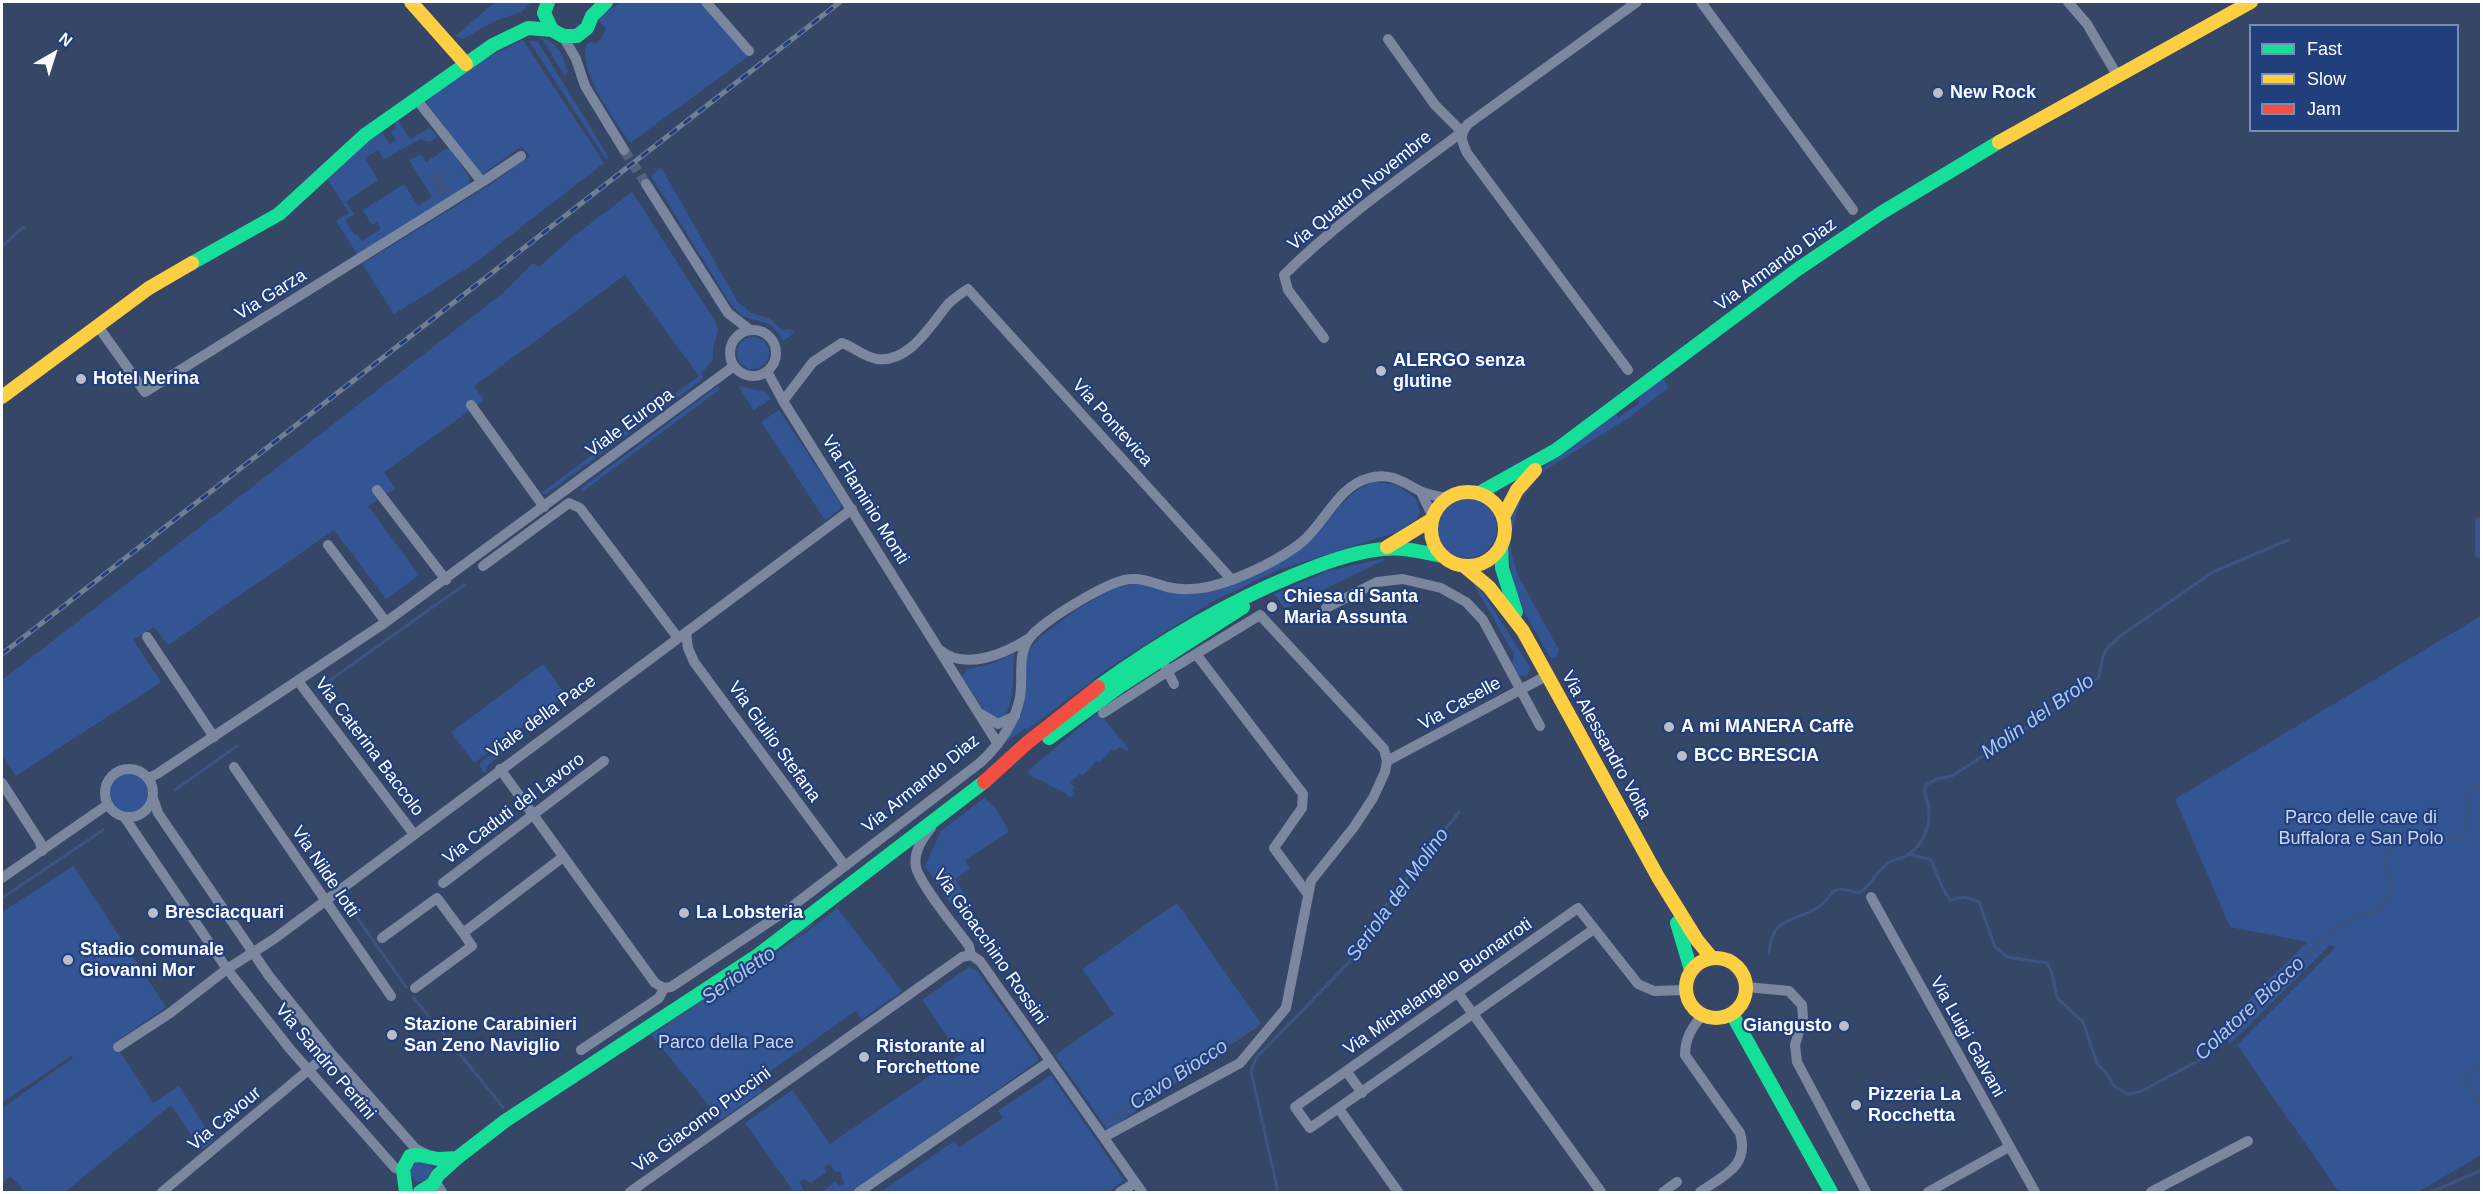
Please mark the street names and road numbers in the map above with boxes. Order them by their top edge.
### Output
street label: Via Quattro Novembre [1284,126,1436,256]
street label: Via Armando Diaz [1711,214,1841,316]
street label: Via Garza [231,265,311,325]
street label: Via Pontevica [1067,375,1157,471]
street label: Viale Europa [582,384,678,462]
street label: Via Flaminio Monti [817,432,913,568]
street label: Via Alessandro Volta [1556,667,1656,823]
street label: Viale della Pace [484,670,600,764]
street label: Via Caselle [1415,673,1505,735]
street label: Via Caterina Baccolo [310,674,428,820]
street label: Via Giulio Stefana [723,677,825,807]
street label: Via Armando Diaz [858,730,984,838]
street label: Via Caduti del Lavoro [439,749,589,869]
street label: Via Nilde Iotti [286,822,364,922]
street label: Via Gioacchino Rossini [928,865,1052,1029]
street label: Via Michelangelo Buonarroti [1340,914,1536,1060]
street label: Via Luigi Galvani [1925,973,2009,1101]
street label: Via Sandro Pertini [270,1000,380,1124]
street label: Via Giacomo Puccini [629,1063,775,1177]
street label: Via Cavour [184,1082,266,1156]

